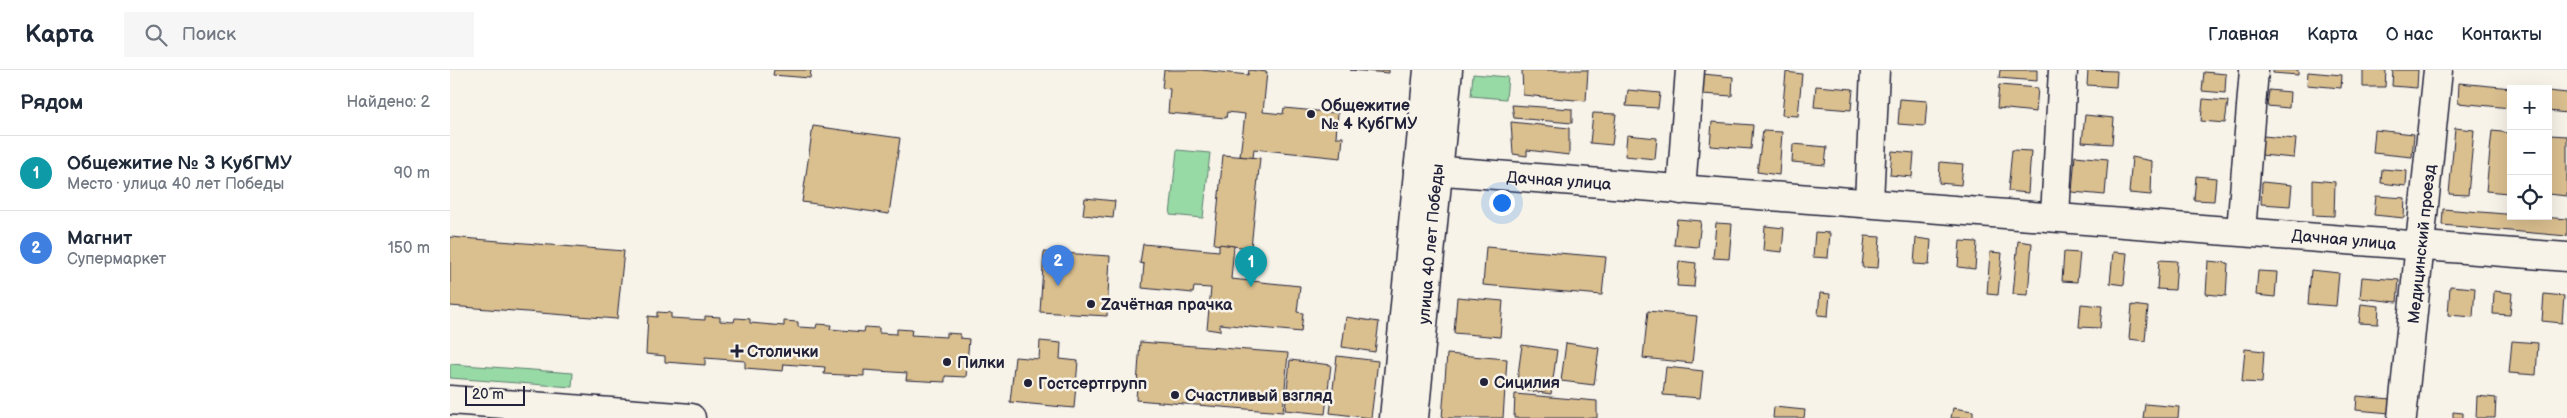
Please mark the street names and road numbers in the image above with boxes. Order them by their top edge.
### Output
street label: улица 40 лет Победы [1415,163,1448,325]
street label: Медицинский проезд [2405,163,2440,325]
street label: Дачная улица [1506,168,1612,195]
street label: Дачная улица [2291,226,2398,255]

